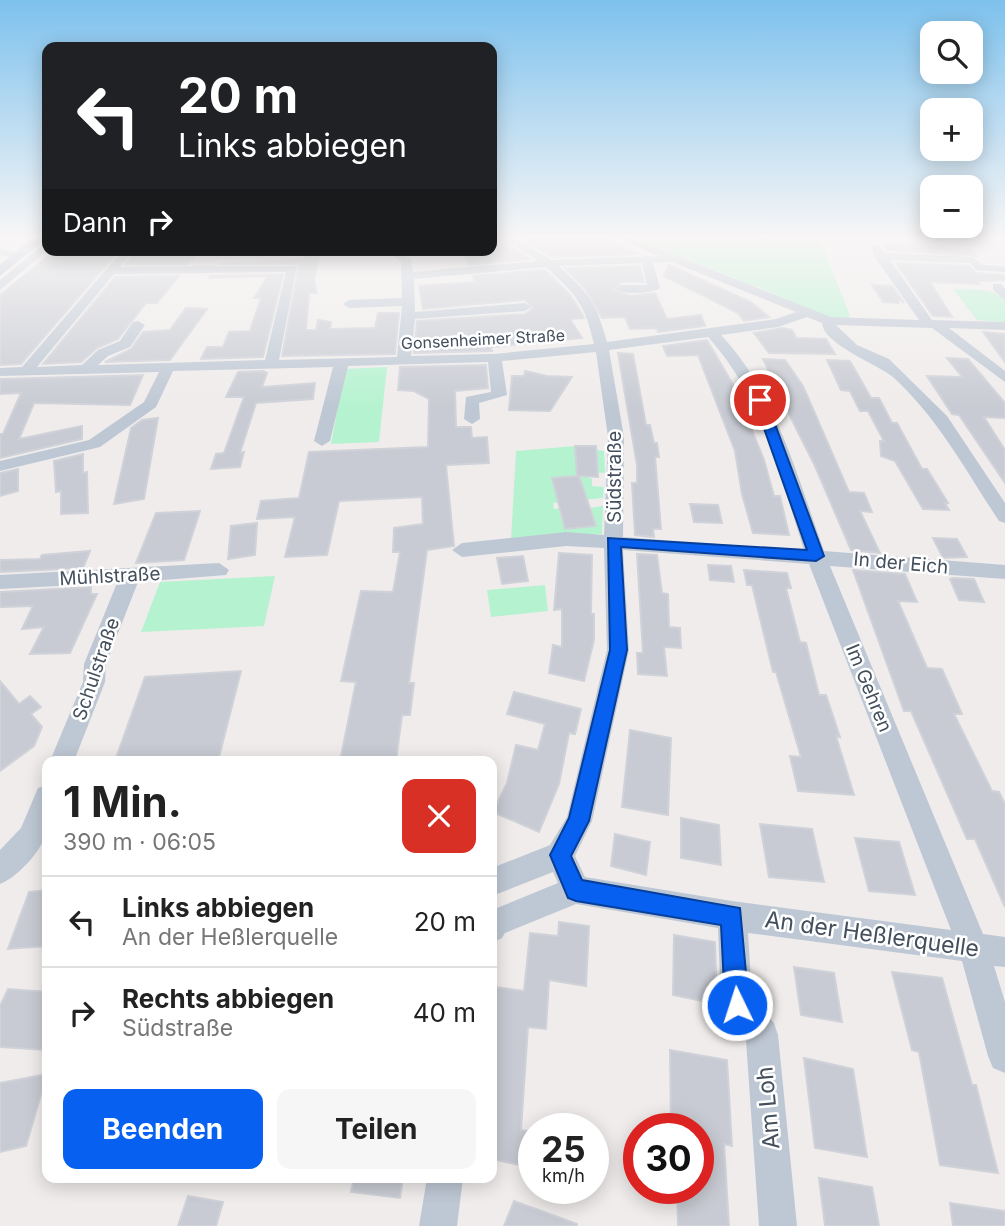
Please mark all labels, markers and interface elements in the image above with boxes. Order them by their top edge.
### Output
map controls [920,21,983,238]
button: search [920,21,983,84]
text: 20 m [178,66,298,125]
icon: left [63,70,154,161]
button: + [920,98,983,161]
text: Links abbiegen [178,126,407,165]
button: − [920,175,983,238]
icon: right [141,203,179,241]
text: Dann [63,207,127,238]
street label: Gonsenheimer Straße [400,325,566,353]
pin [730,370,790,430]
icon: arrive [741,381,779,419]
street label: Südstraße [603,431,626,523]
street label: In der Eich [853,547,949,579]
street label: Mühlstraße [59,562,161,590]
street label: Schulstraße [68,615,124,723]
street label: Im Gehren [841,641,897,735]
text: 1 Min. [63,776,182,827]
button: close [402,779,476,853]
text: 390 m · 06:05 [63,828,216,856]
text: Links abbiegen [122,892,314,923]
icon: left [63,903,101,941]
street label: An der Heßlerquelle [763,905,981,963]
text: 20 m [414,906,476,937]
text: An der Heßlerquelle [122,923,338,951]
position arrow [700,968,774,1042]
text: Rechts abbiegen [122,983,334,1014]
icon: right [63,994,101,1032]
text: 40 m [413,997,476,1028]
text: Südstraße [122,1014,233,1042]
street label: Am Loh [750,1065,786,1151]
button: Beenden [63,1089,263,1169]
button: Teilen [277,1089,476,1169]
speed limit sign: 30 [623,1113,714,1204]
text: 25 [541,1128,586,1170]
text: km/h [542,1165,585,1186]

